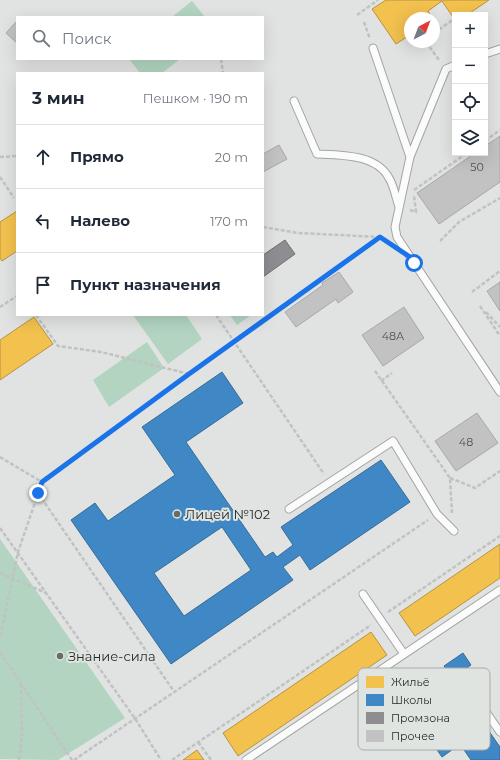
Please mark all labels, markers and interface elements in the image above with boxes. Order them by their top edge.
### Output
north arrow [404,12,440,48]
map controls [452,12,488,156]
button: + [452,12,488,48]
search box [16,16,264,60]
icon: search [30,27,52,49]
text: Поиск [62,29,111,48]
button: − [452,48,488,84]
button: locate [452,84,488,120]
text: 3 мин [32,88,85,108]
text: Пешком · 190 m [143,90,248,106]
button: layers [452,120,488,156]
icon: ahead [32,146,54,168]
text: Прямо [70,147,124,166]
text: 20 m [215,149,248,165]
house number: 50 [470,160,484,174]
icon: left [32,210,54,232]
text: Налево [70,211,130,230]
text: 170 m [210,213,248,229]
route start [405,254,423,272]
icon: arrive [32,274,54,296]
text: Пункт назначения [70,275,221,294]
house number: 48А [382,329,405,343]
house number: 48 [459,435,473,449]
route end [29,484,47,502]
place label: Лицей №102 [185,506,270,522]
marker: Лицей №102 [172,509,182,519]
place label: Знание-сила [68,648,155,664]
marker: Знание-сила [55,651,65,661]
legend [358,668,490,750]
text: Жильё [391,675,430,689]
text: Школы [391,693,432,707]
text: Промзона [391,711,450,725]
text: Прочее [391,729,435,743]

